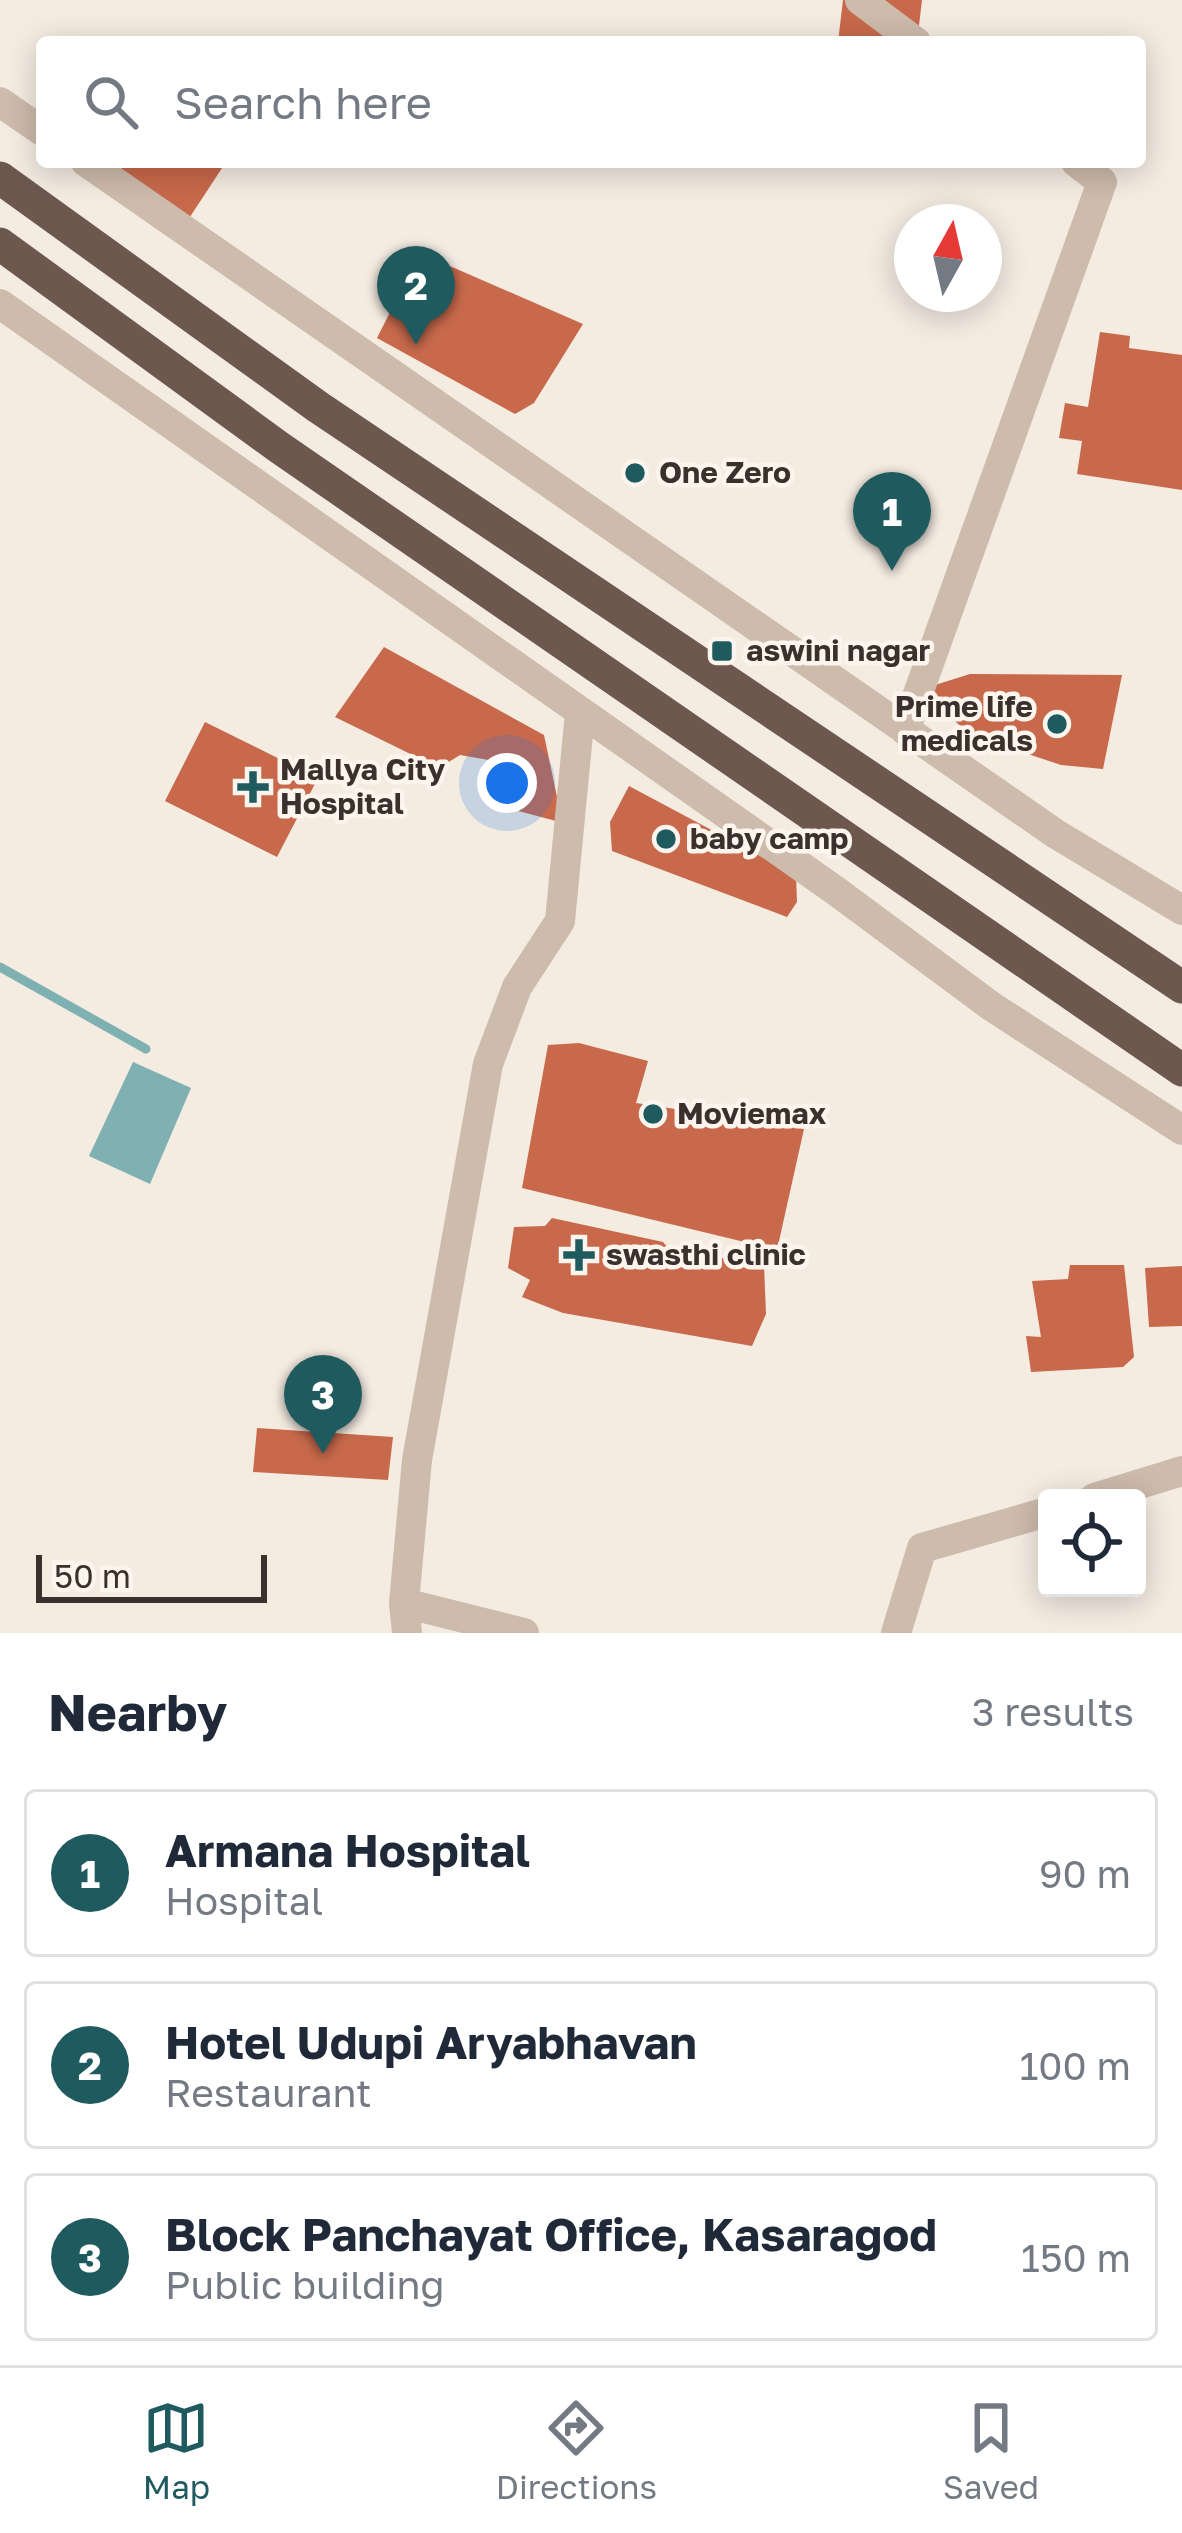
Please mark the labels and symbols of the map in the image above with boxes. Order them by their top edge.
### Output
north arrow [894,204,1002,312]
pin: 2 [377,246,455,345]
place label: One Zero [659,454,791,490]
marker: One Zero [622,460,648,486]
pin: 1 [853,472,931,571]
place label: aswini nagar [746,632,930,668]
marker: aswini nagar [709,638,735,664]
place label: Prime life medicals [895,688,1033,758]
marker: Prime life medicals [1044,711,1070,737]
place label: Mallya City Hospital [280,751,445,821]
your location [477,753,537,813]
marker: Mallya City Hospital [237,771,269,803]
place label: baby camp [690,820,849,856]
marker: baby camp [653,826,679,852]
place label: Moviemax [677,1095,827,1131]
marker: Moviemax [640,1101,666,1127]
place label: swasthi clinic [606,1236,806,1272]
marker: swasthi clinic [563,1239,595,1271]
pin: 3 [284,1355,362,1454]
scale bar [36,1549,267,1602]

